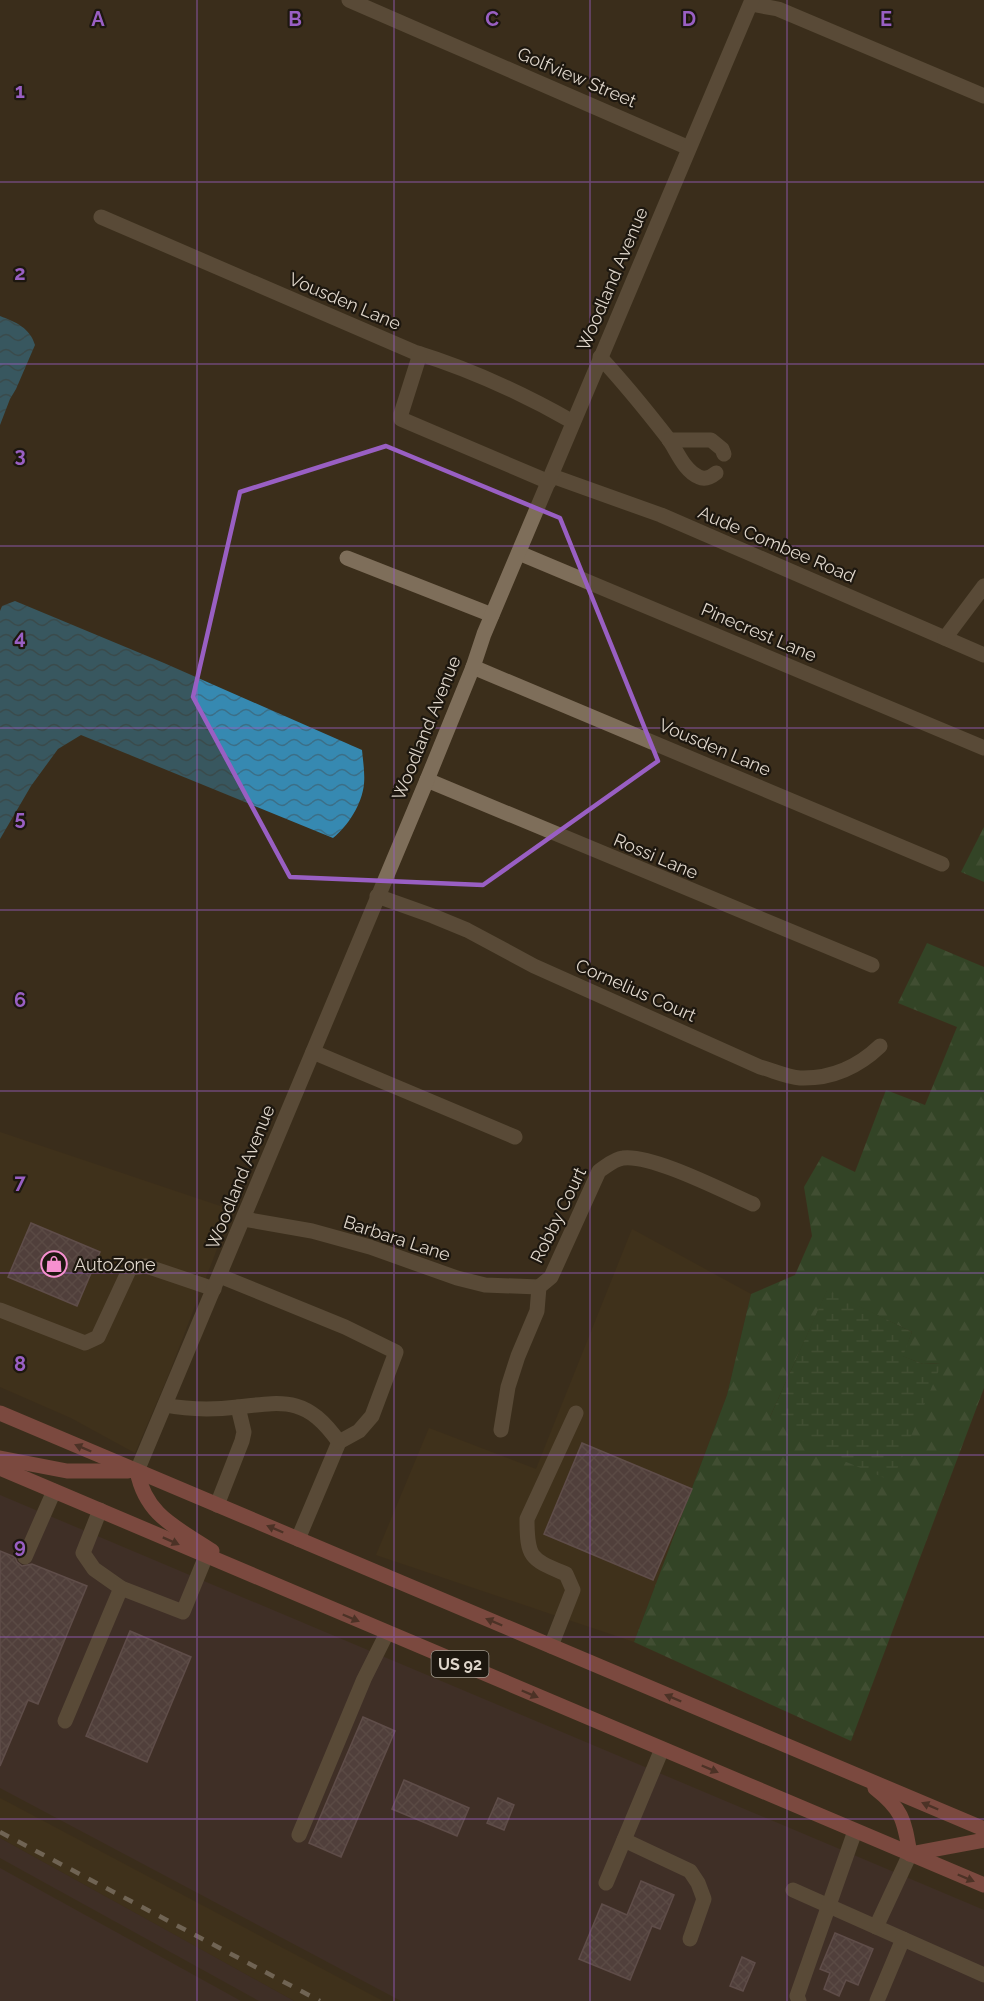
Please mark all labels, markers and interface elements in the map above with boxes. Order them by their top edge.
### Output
text: A [91,7,105,31]
text: B [288,7,302,31]
text: C [485,7,499,31]
text: D [682,7,696,31]
text: E [880,7,892,31]
street label: Golfview Street [514,43,640,111]
text: 1 [15,79,25,103]
street label: Woodland Avenue [572,204,652,354]
text: 2 [14,261,26,285]
street label: Vousden Lane [286,268,404,334]
text: 3 [14,443,26,467]
street label: Aude Combee Road [695,501,859,587]
street label: Pinecrest Lane [698,598,820,666]
text: 4 [14,625,26,649]
street label: Woodland Avenue [387,652,465,803]
street label: Vousden Lane [656,714,774,780]
text: 5 [14,806,26,830]
street label: Rossi Lane [611,829,702,883]
street label: Cornelius Court [573,954,699,1026]
text: 6 [14,988,26,1012]
street label: Woodland Avenue [201,1101,279,1252]
street label: Robby Court [526,1164,590,1266]
text: 7 [14,1170,26,1194]
street label: Barbara Lane [341,1211,453,1265]
shop icon: AutoZone [39,1249,69,1279]
place label: AutoZone [74,1254,156,1275]
text: 8 [14,1352,26,1376]
one-way arrow [74,1443,92,1452]
one-way arrow [265,1524,283,1534]
text: 9 [14,1534,26,1558]
one-way arrow [163,1536,181,1546]
one-way arrow [342,1613,359,1622]
one-way arrow [484,1617,502,1627]
road number: US 92 [432,1651,488,1677]
one-way arrow [522,1689,539,1698]
one-way arrow [664,1693,682,1702]
one-way arrow [701,1765,719,1775]
one-way arrow [921,1801,939,1810]
one-way arrow [958,1873,976,1883]

